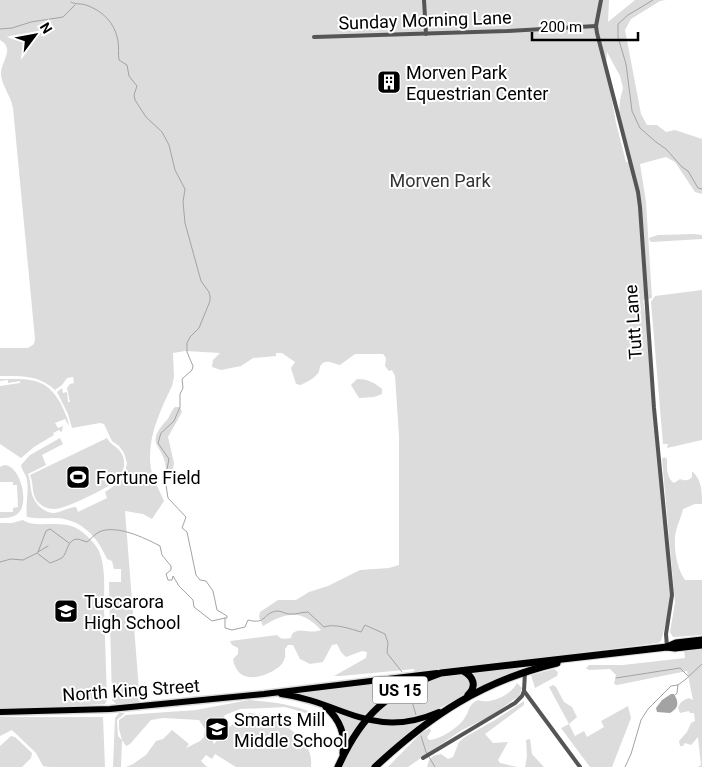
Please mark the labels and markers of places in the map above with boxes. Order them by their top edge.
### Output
place label: Morven Park Equestrian Center [406,62,548,104]
building icon: Morven Park Equestrian Center [376,69,402,95]
sports icon: Fortune Field [65,464,91,490]
place label: Fortune Field [96,467,201,488]
place label: Tuscarora High School [84,591,181,633]
school or university icon: Tuscarora High School [53,598,79,624]
place label: Smarts Mill Middle School [234,709,348,751]
school or university icon: Smarts Mill Middle School [204,716,230,742]

